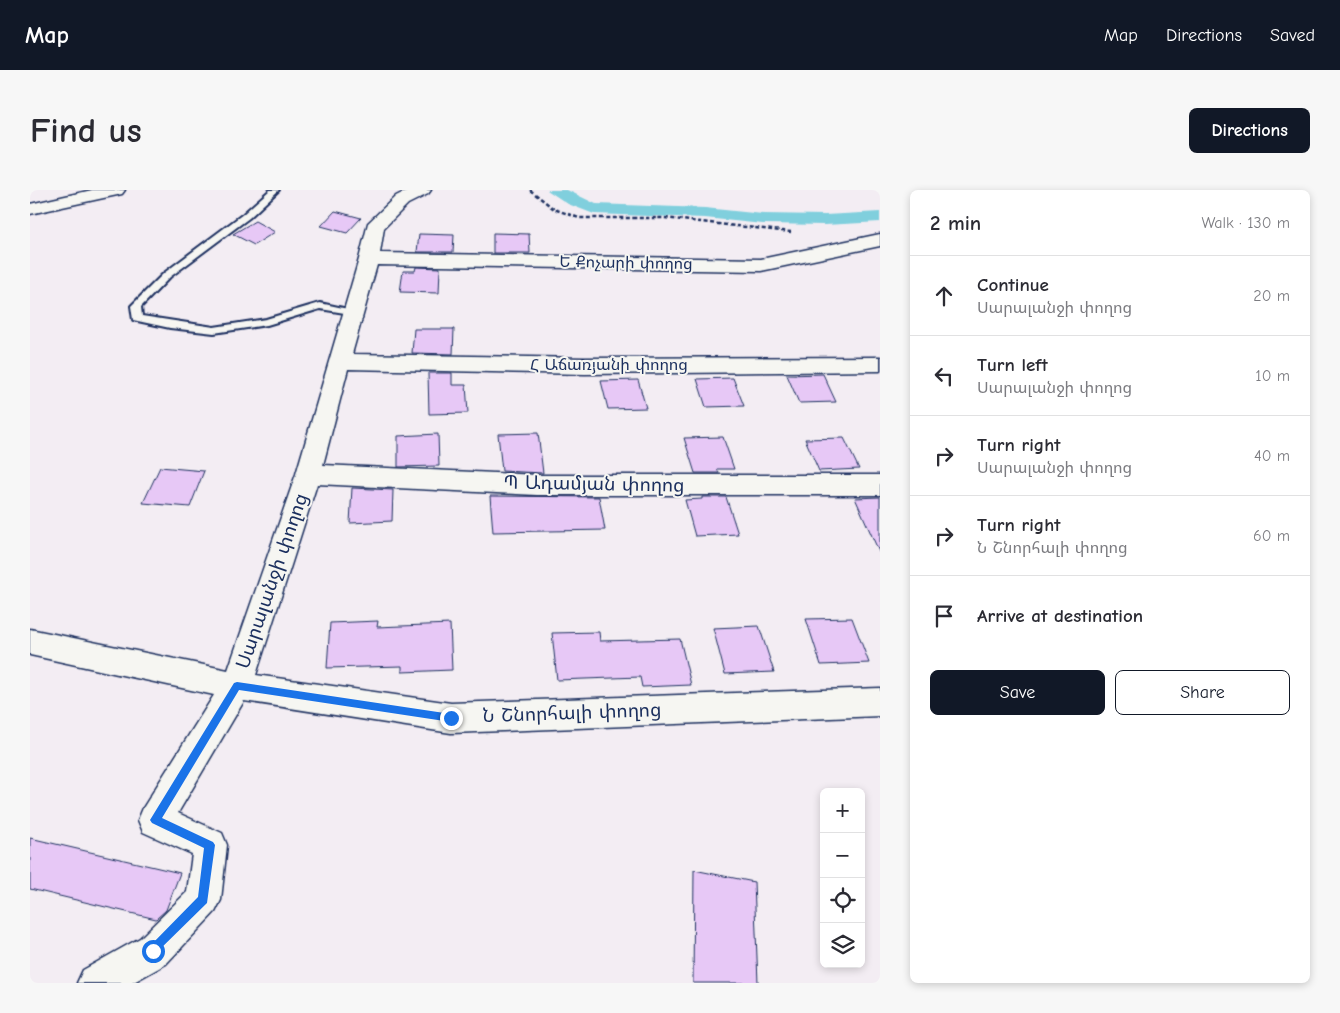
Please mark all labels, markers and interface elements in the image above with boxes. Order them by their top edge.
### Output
text: Map [25,21,69,49]
text: Map [1104,25,1138,46]
text: Directions [1166,25,1242,46]
text: Saved [1270,25,1315,46]
button: Directions [1189,108,1310,153]
text: Find us [30,110,142,151]
text: 2 min [930,211,981,235]
text: Walk · 130 m [1201,214,1290,232]
street label: Ե Քոչարի փողոց [559,253,693,273]
text: Continue [977,274,1049,296]
icon: ahead [930,282,958,310]
text: 20 m [1253,287,1290,305]
text: Սարալանջի փողոց [977,299,1132,317]
text: Turn left [977,354,1048,376]
street label: Հ Աճառյանի փողոց [530,356,688,374]
icon: left [930,362,958,390]
text: 10 m [1255,367,1290,385]
text: Սարալանջի փողոց [977,379,1132,397]
text: Turn right [977,434,1061,456]
icon: right [930,442,958,470]
text: 40 m [1254,447,1290,465]
text: Սարալանջի փողոց [977,459,1132,477]
street label: Պ Ադամյան փողոց [503,471,685,497]
street label: Սարալանջի փողոց [232,490,312,672]
text: Turn right [977,514,1061,536]
icon: right [930,522,958,550]
text: 60 m [1253,527,1290,545]
text: Ն Շնորհալի փողոց [977,539,1128,557]
icon: arrive [930,602,958,630]
text: Arrive at destination [977,605,1143,627]
button: Save [930,670,1105,715]
button: Share [1115,670,1290,715]
street label: Ն Շնորհալի փողոց [482,699,662,727]
route end [440,707,463,730]
map controls [820,788,865,968]
button: + [820,788,865,833]
button: − [820,833,865,878]
button: locate [820,878,865,923]
button: layers [820,923,865,968]
route start [142,940,165,963]

